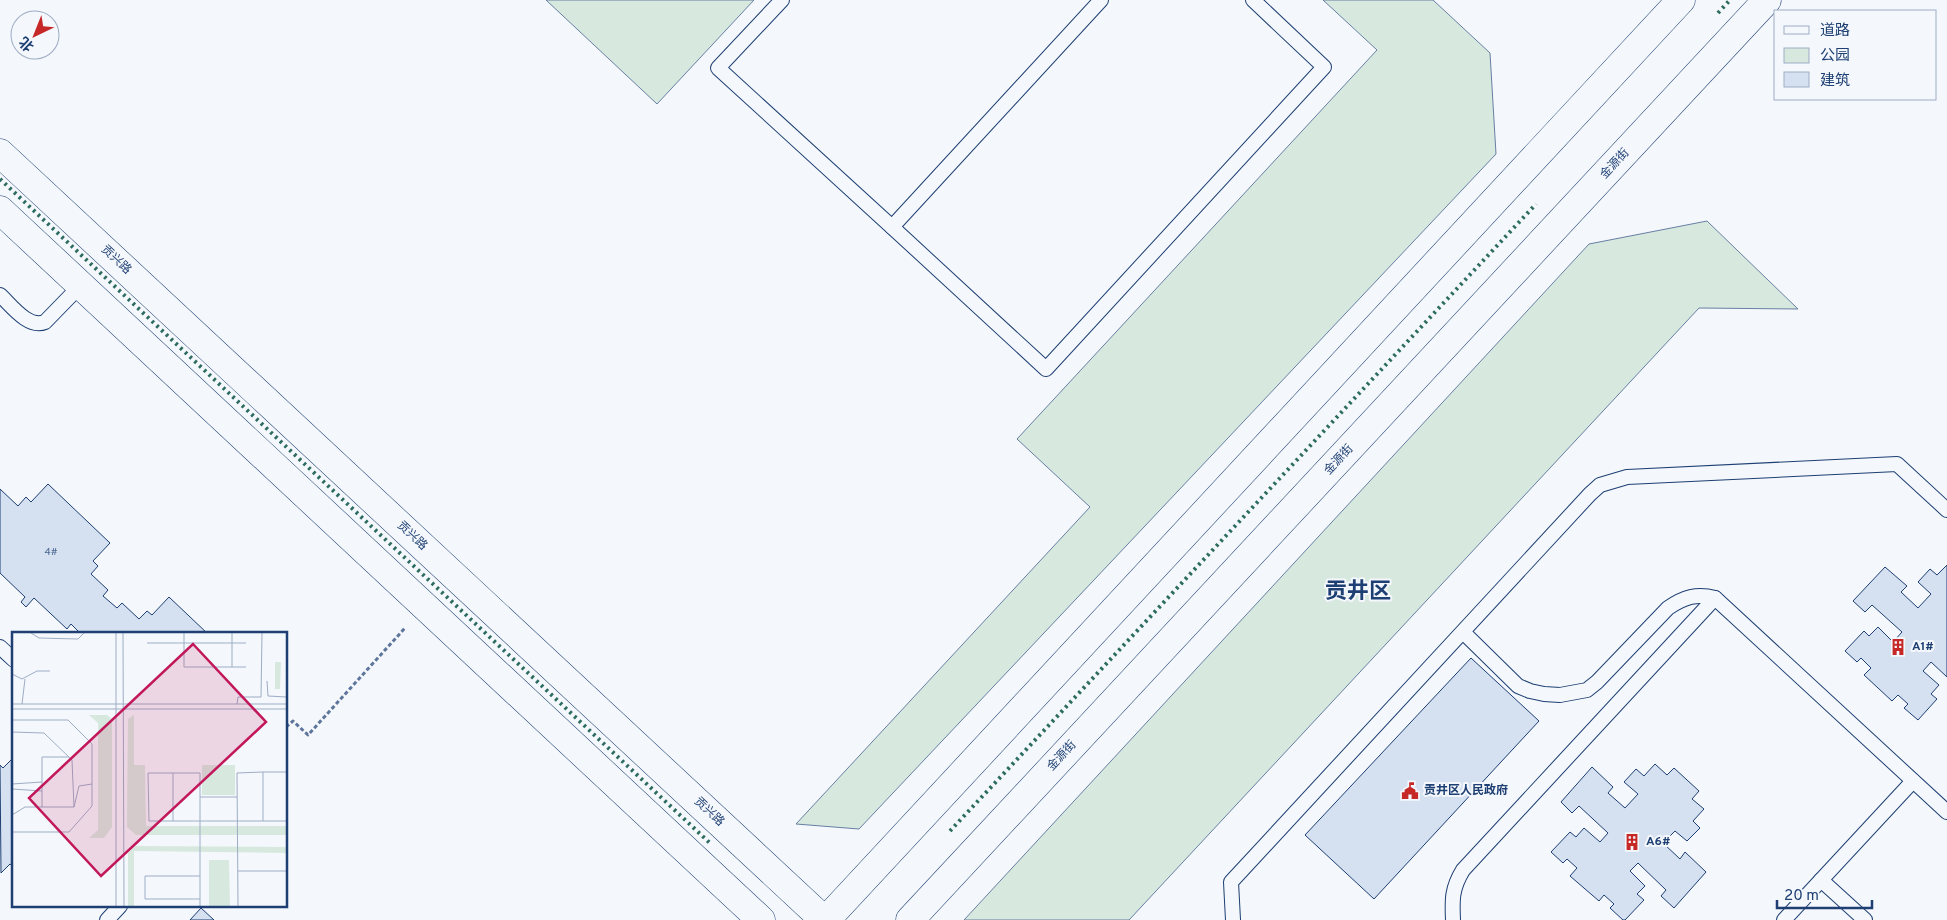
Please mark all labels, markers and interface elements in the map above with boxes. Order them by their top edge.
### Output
north arrow [10,10,60,60]
legend [1774,10,1937,100]
text: 道路 [1820,22,1850,41]
text: 北 [16,32,38,54]
text: 公园 [1820,47,1850,66]
text: 建筑 [1820,72,1850,91]
street label: 金源街 [1597,145,1633,183]
street label: 贡兴路 [97,242,135,278]
street label: 金源街 [1321,441,1357,479]
street label: 贡兴路 [393,518,431,554]
house number: 4# [44,546,58,559]
district label: 贡井区 [1325,579,1391,606]
inset map [12,632,288,908]
building icon: A1# [1888,637,1908,657]
place label: A1# [1912,639,1934,655]
street label: 金源街 [1044,737,1080,775]
public building icon: 贡井区人民政府 [1400,781,1420,801]
place label: 贡井区人民政府 [1424,783,1508,799]
street label: 贡兴路 [690,794,728,830]
building icon: A6# [1622,832,1642,852]
place label: A6# [1646,834,1670,850]
scale bar [1777,878,1872,910]
text: 20 m [1784,887,1819,906]

